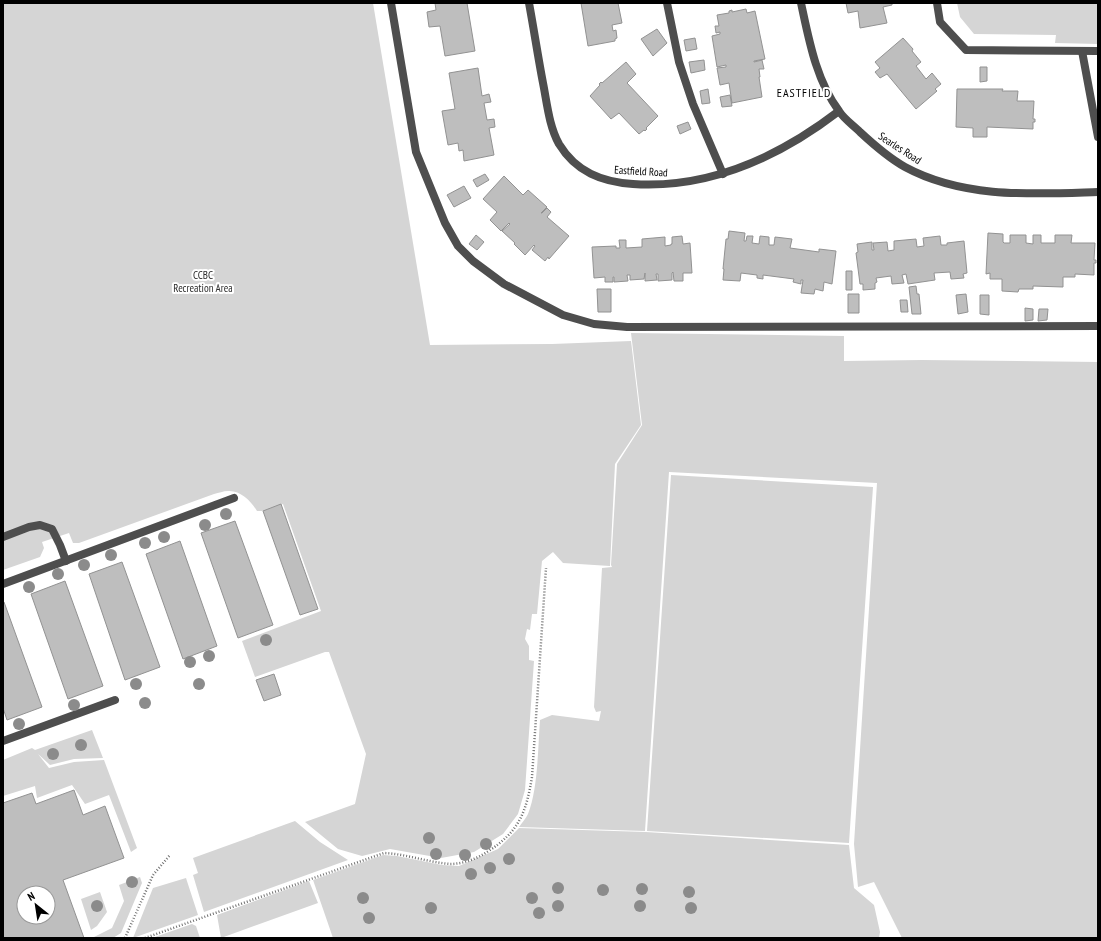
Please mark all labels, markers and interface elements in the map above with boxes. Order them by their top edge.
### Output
district label: EASTFIELD [777,85,831,100]
street label: Searles Road [876,129,924,167]
street label: Eastfield Road [614,163,668,179]
park label: CCBC Recreation Area [173,268,233,295]
north arrow [16,885,56,925]
text: N [25,889,37,904]

